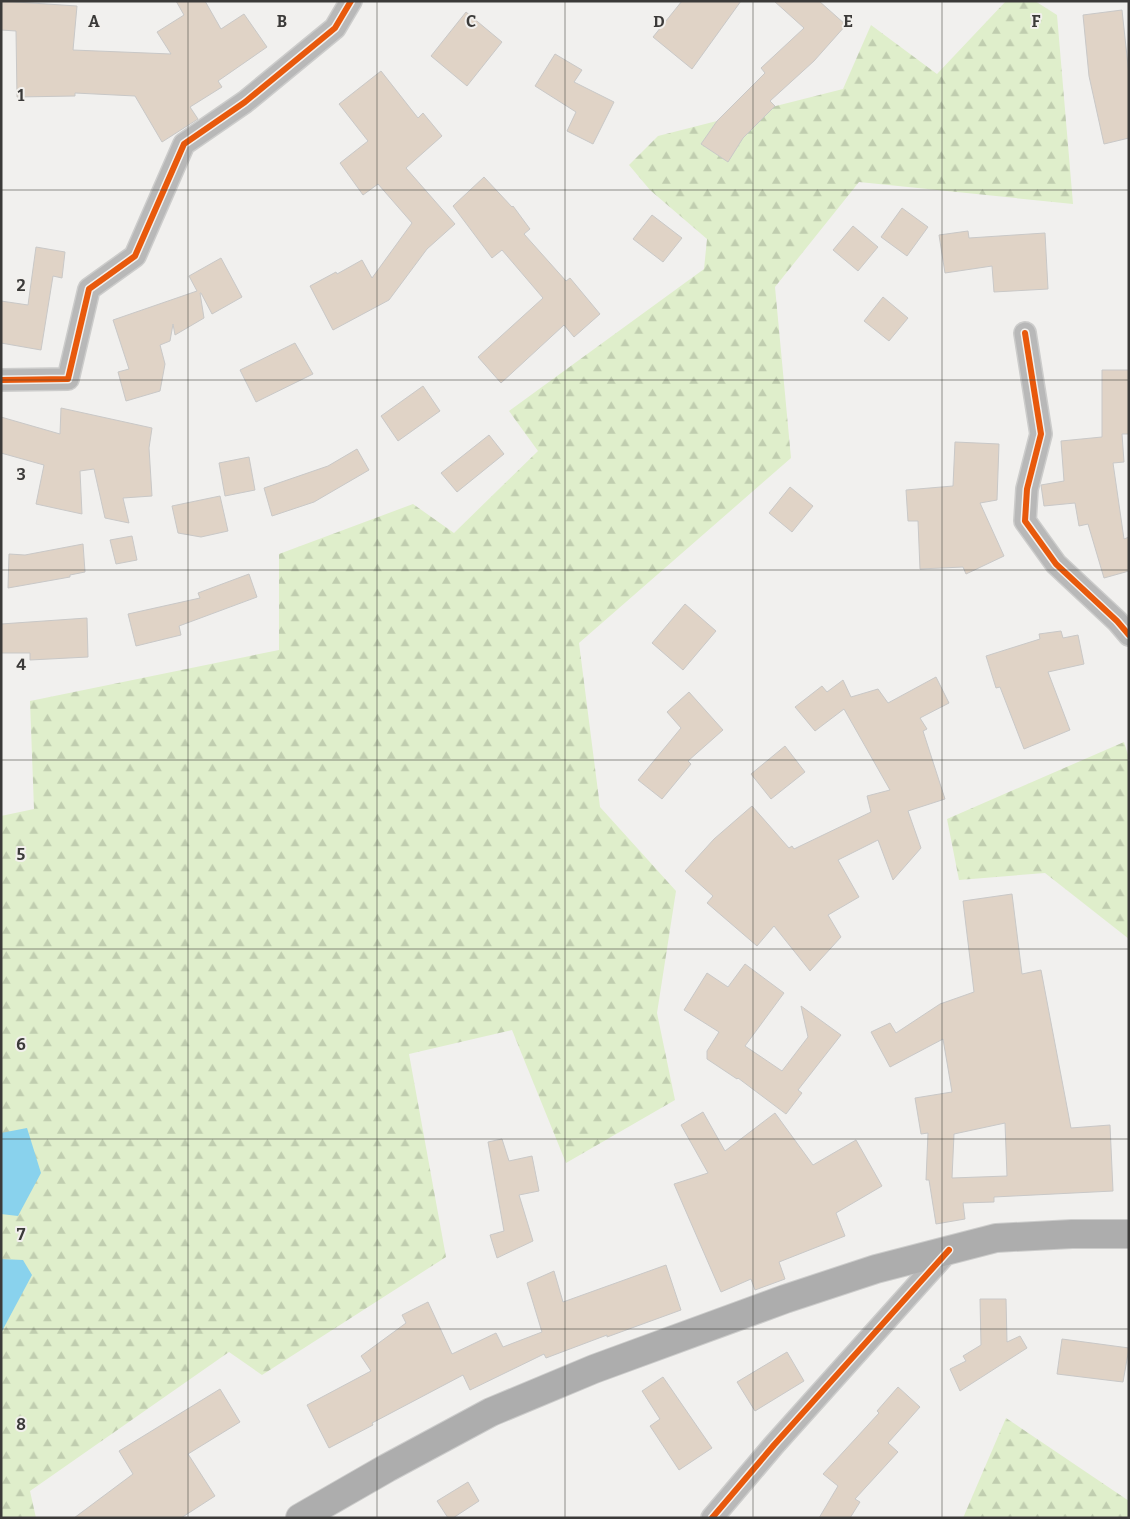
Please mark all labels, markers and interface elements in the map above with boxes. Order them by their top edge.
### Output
text: A [88,12,100,31]
text: B [277,12,287,31]
text: C [466,12,476,31]
text: D [653,12,665,31]
text: E [843,12,853,31]
text: F [1032,12,1041,31]
text: 1 [18,86,25,105]
text: 2 [16,276,26,295]
text: 3 [16,465,26,484]
text: 4 [16,655,26,674]
text: 5 [17,845,26,864]
text: 6 [16,1035,26,1054]
text: 7 [17,1225,26,1244]
text: 8 [16,1415,26,1434]

